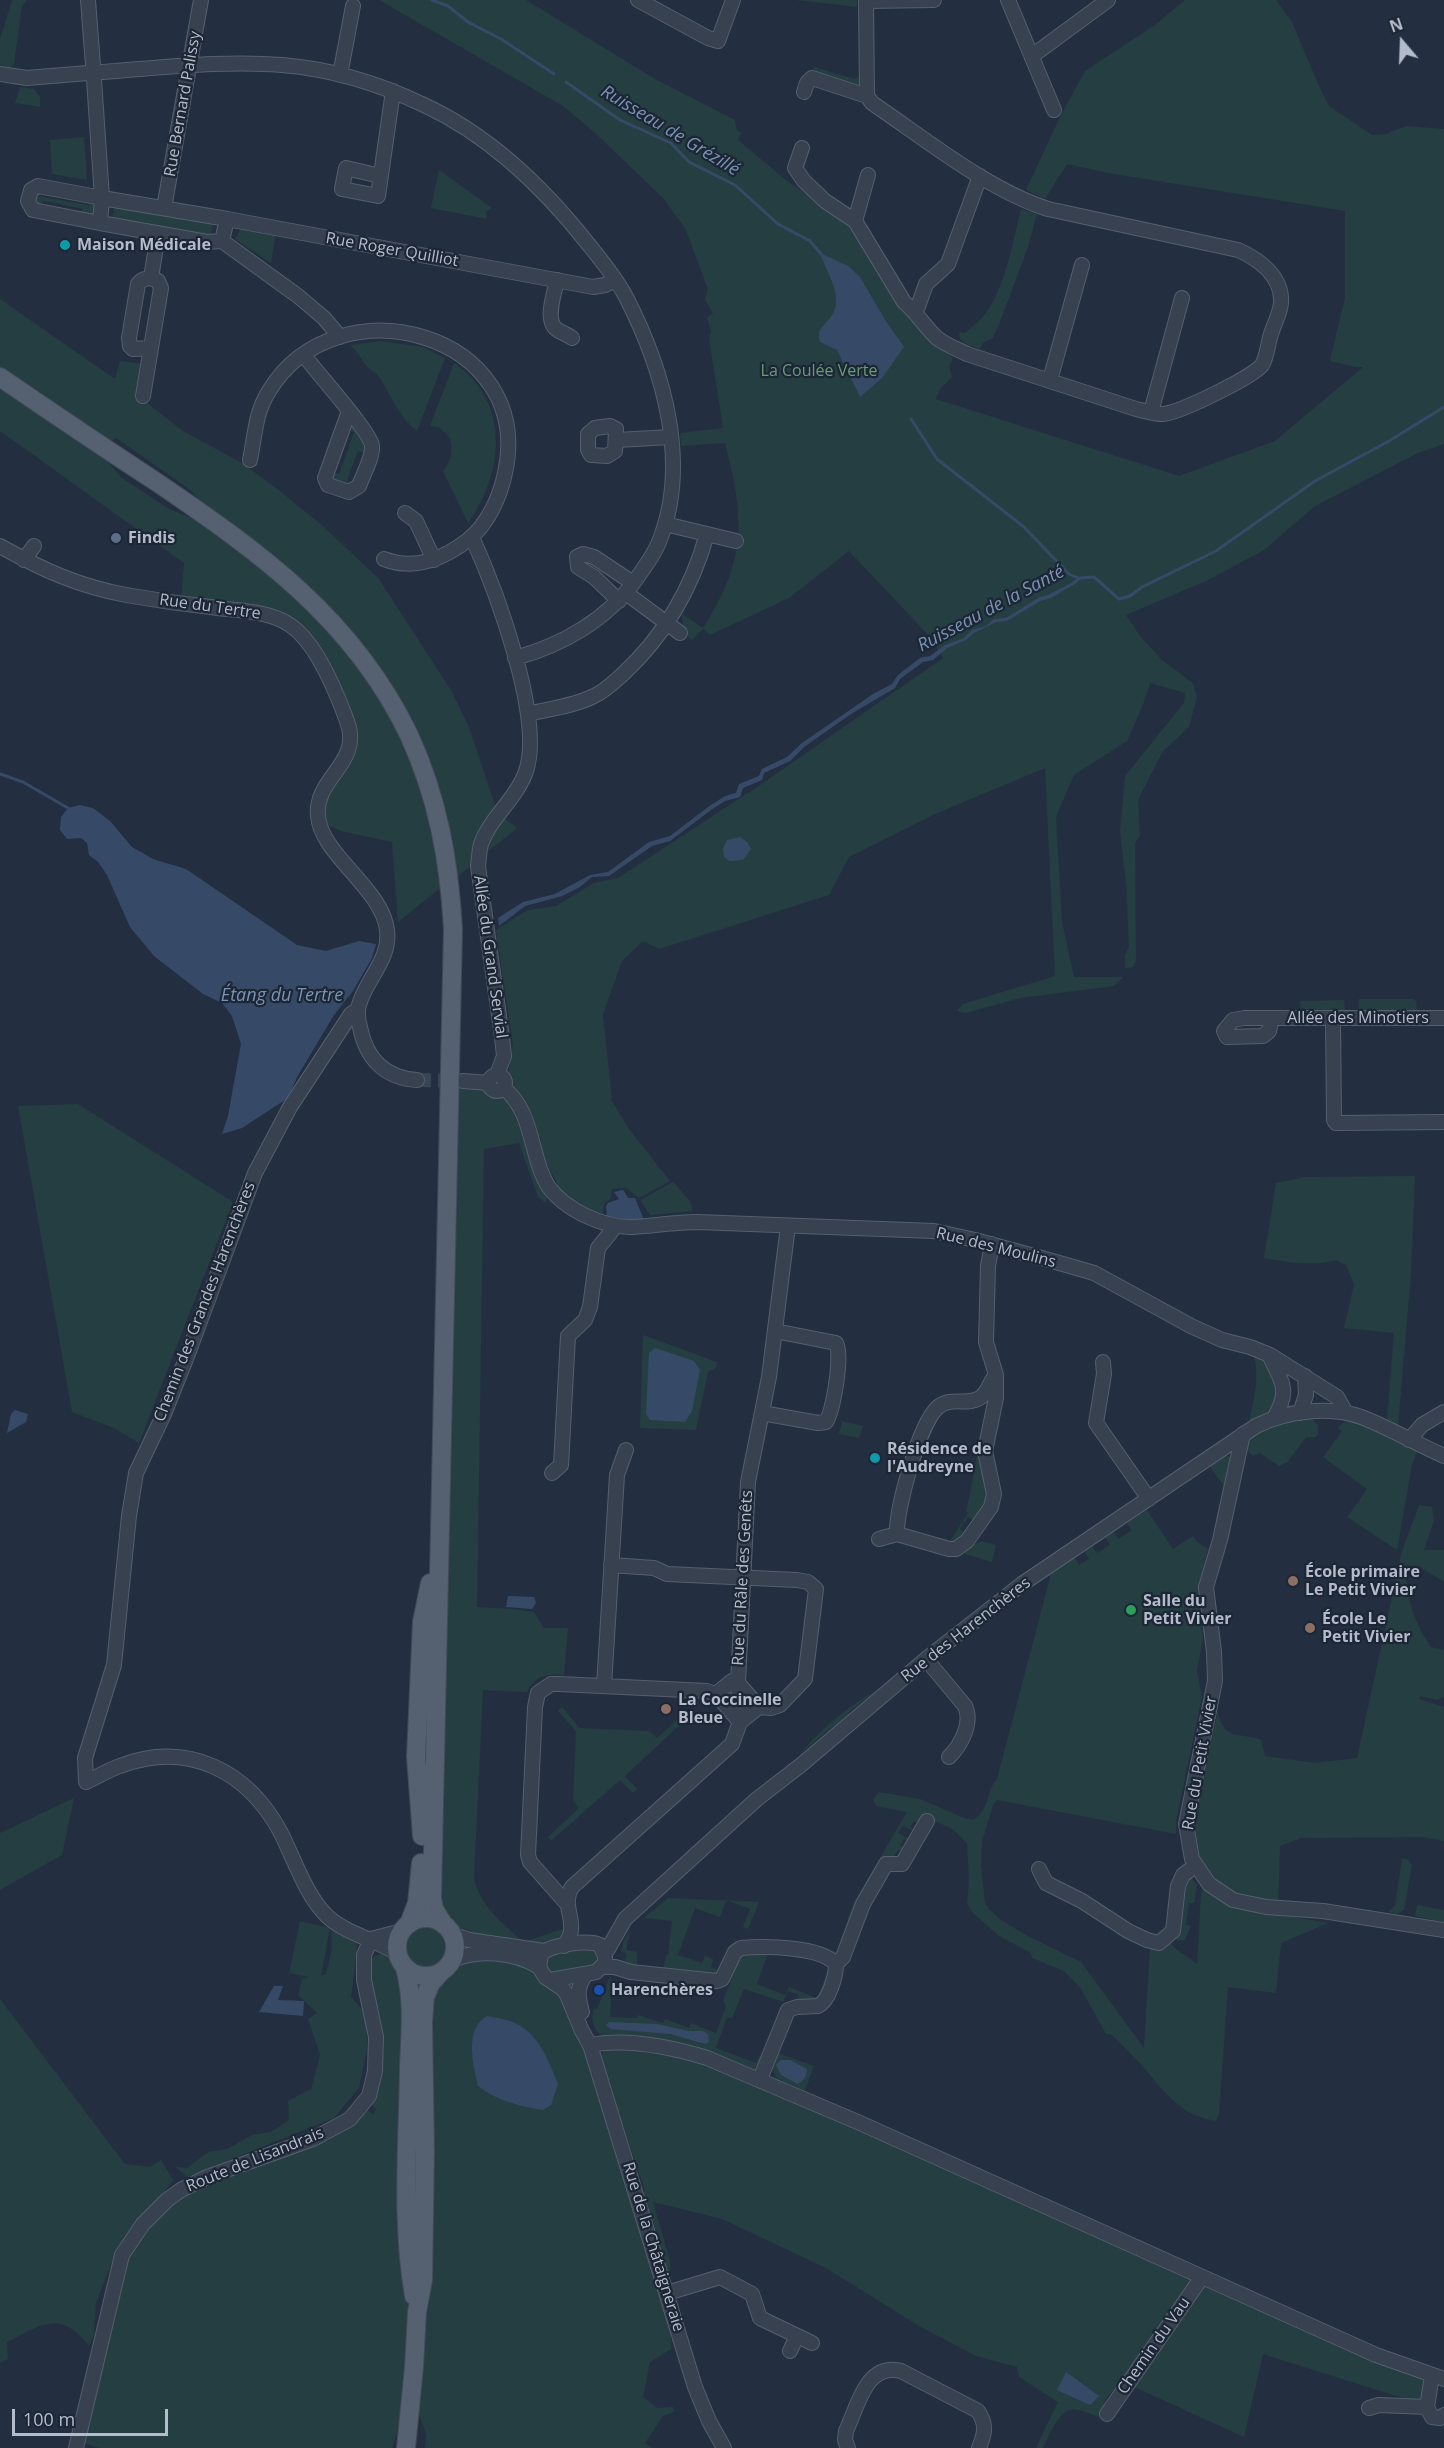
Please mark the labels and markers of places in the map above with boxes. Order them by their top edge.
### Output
place label: Maison Médicale [77,235,211,255]
marker: Maison Médicale [58,238,72,252]
place label: Findis [128,528,175,548]
marker: Findis [109,531,123,545]
place label: Résidence de l'Audreyne [887,1439,991,1477]
marker: Résidence de l'Audreyne [868,1451,882,1465]
place label: École primaire Le Petit Vivier [1305,1562,1420,1600]
marker: École primaire Le Petit Vivier [1286,1574,1300,1588]
place label: Salle du Petit Vivier [1143,1591,1231,1629]
marker: Salle du Petit Vivier [1124,1603,1138,1617]
place label: École Le Petit Vivier [1322,1609,1410,1647]
marker: École Le Petit Vivier [1303,1621,1317,1635]
place label: La Coccinelle Bleue [678,1690,781,1728]
marker: La Coccinelle Bleue [659,1702,673,1716]
place label: Harenchères [611,1980,713,2000]
marker: Harenchères [592,1983,606,1997]

